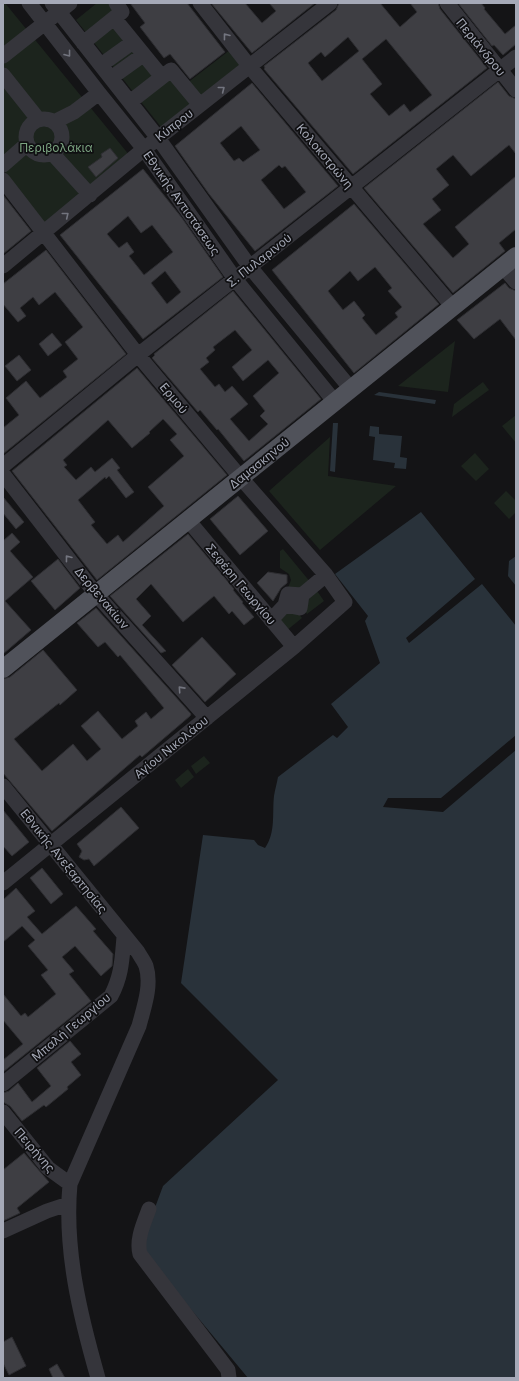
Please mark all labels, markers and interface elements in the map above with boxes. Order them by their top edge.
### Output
street label: Περιάνδρου [453,15,509,79]
one-way arrow [223,34,230,41]
one-way arrow [64,49,71,56]
one-way arrow [218,86,225,93]
street label: Κύπρου [152,106,196,144]
street label: Κολοκοτρώνη [294,120,356,192]
park label: Περιβολάκια [19,140,93,155]
street label: Εθνικής Αντιστάσεως [140,148,224,258]
one-way arrow [61,212,68,219]
street label: Σ. Πυλαρινού [224,230,294,290]
street label: Ερμού [157,379,191,417]
street label: Δαμασκηνού [226,434,292,492]
street label: Σεφέρη Γεωργίου [203,540,279,628]
one-way arrow [66,556,73,563]
street label: Δερβενακίων [72,564,132,632]
one-way arrow [178,686,185,693]
street label: Αγίου Νικολάου [131,712,211,782]
street label: Εθνικής Ανεξαρτησίας [17,806,111,916]
street label: Μπαλή Γεωργίου [29,990,113,1064]
street label: Πειρήνης [12,1125,59,1175]

